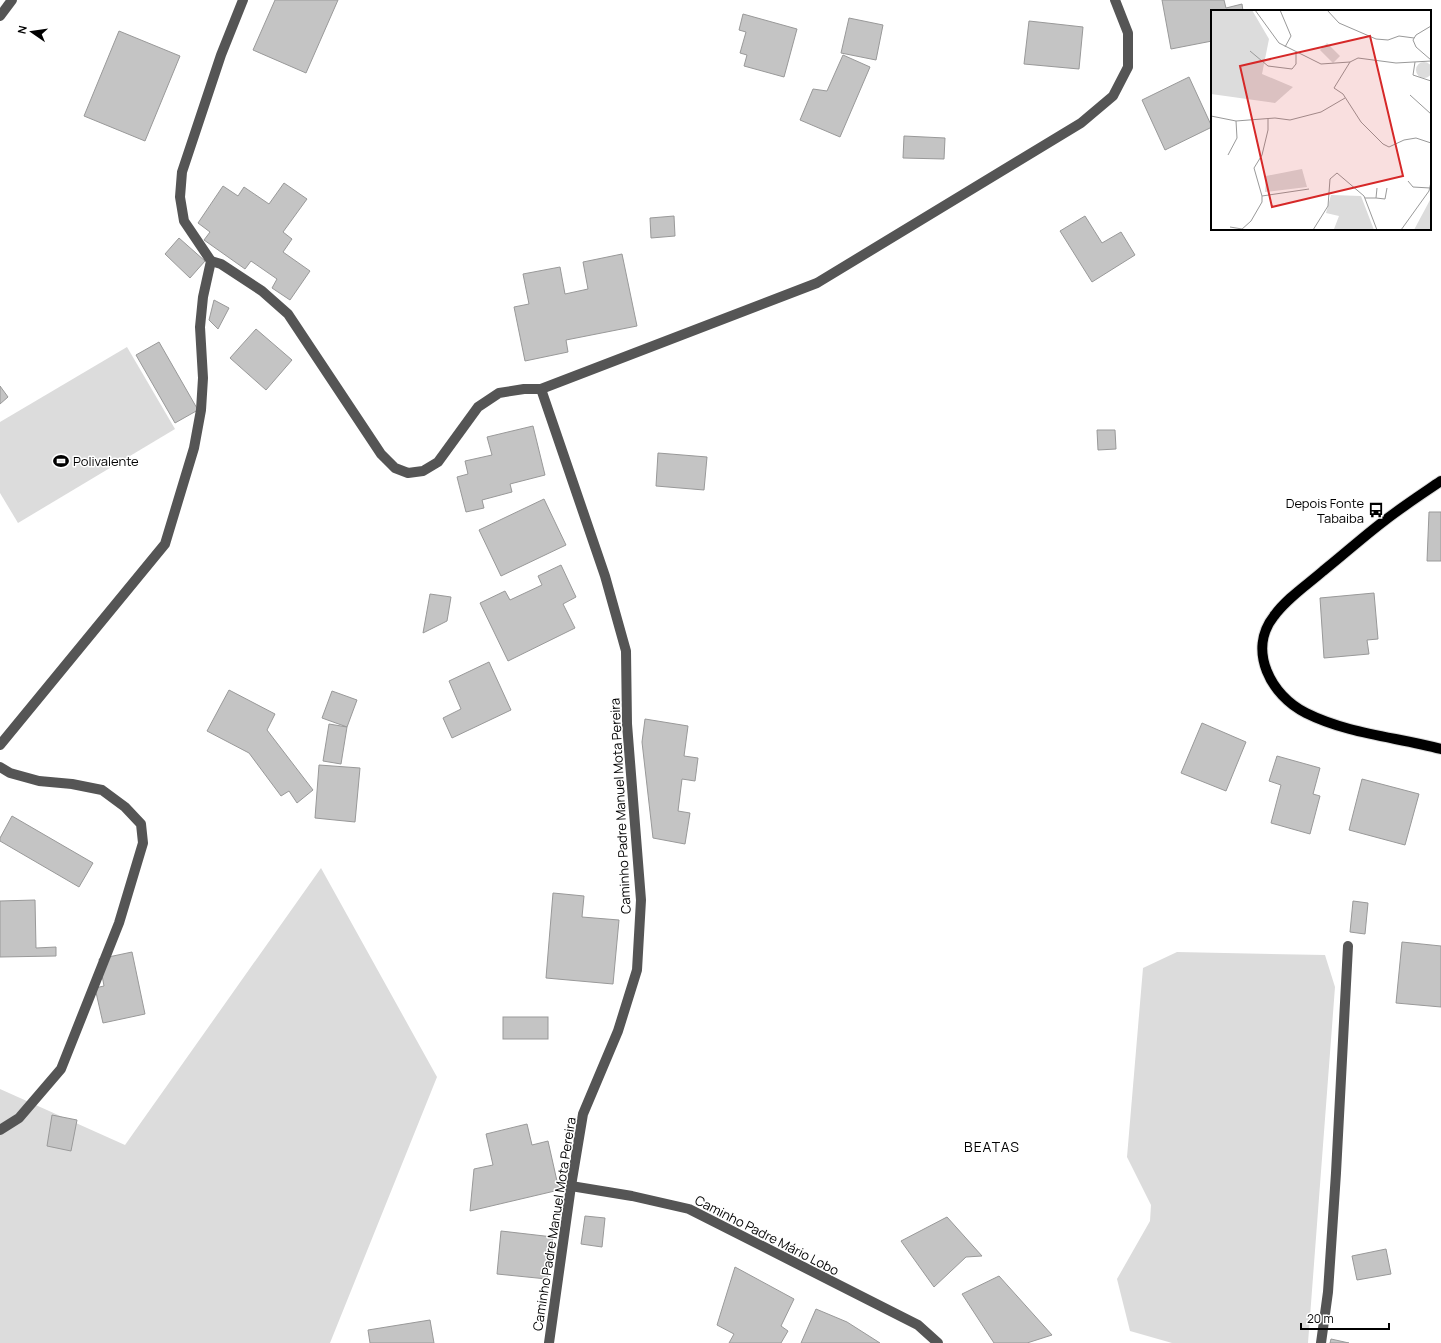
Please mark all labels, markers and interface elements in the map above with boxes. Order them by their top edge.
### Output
inset map [1211,10,1431,230]
north arrow [12,12,52,52]
text: N [14,24,30,35]
sports icon: Polivalente [52,452,70,470]
place label: Polivalente [73,452,139,470]
place label: Depois Fonte Tabaiba [1286,494,1364,527]
bus stop icon: Depois Fonte Tabaiba [1367,501,1385,519]
street label: Caminho Padre Manuel Mota Pereira [605,698,635,914]
street label: Caminho Padre Manuel Mota Pereira [528,1116,580,1332]
district label: BEATAS [964,1137,1020,1156]
street label: Caminho Padre Mário Lobo [692,1191,842,1279]
scale bar [1301,1305,1389,1331]
text: 20 m [1307,1310,1334,1327]

